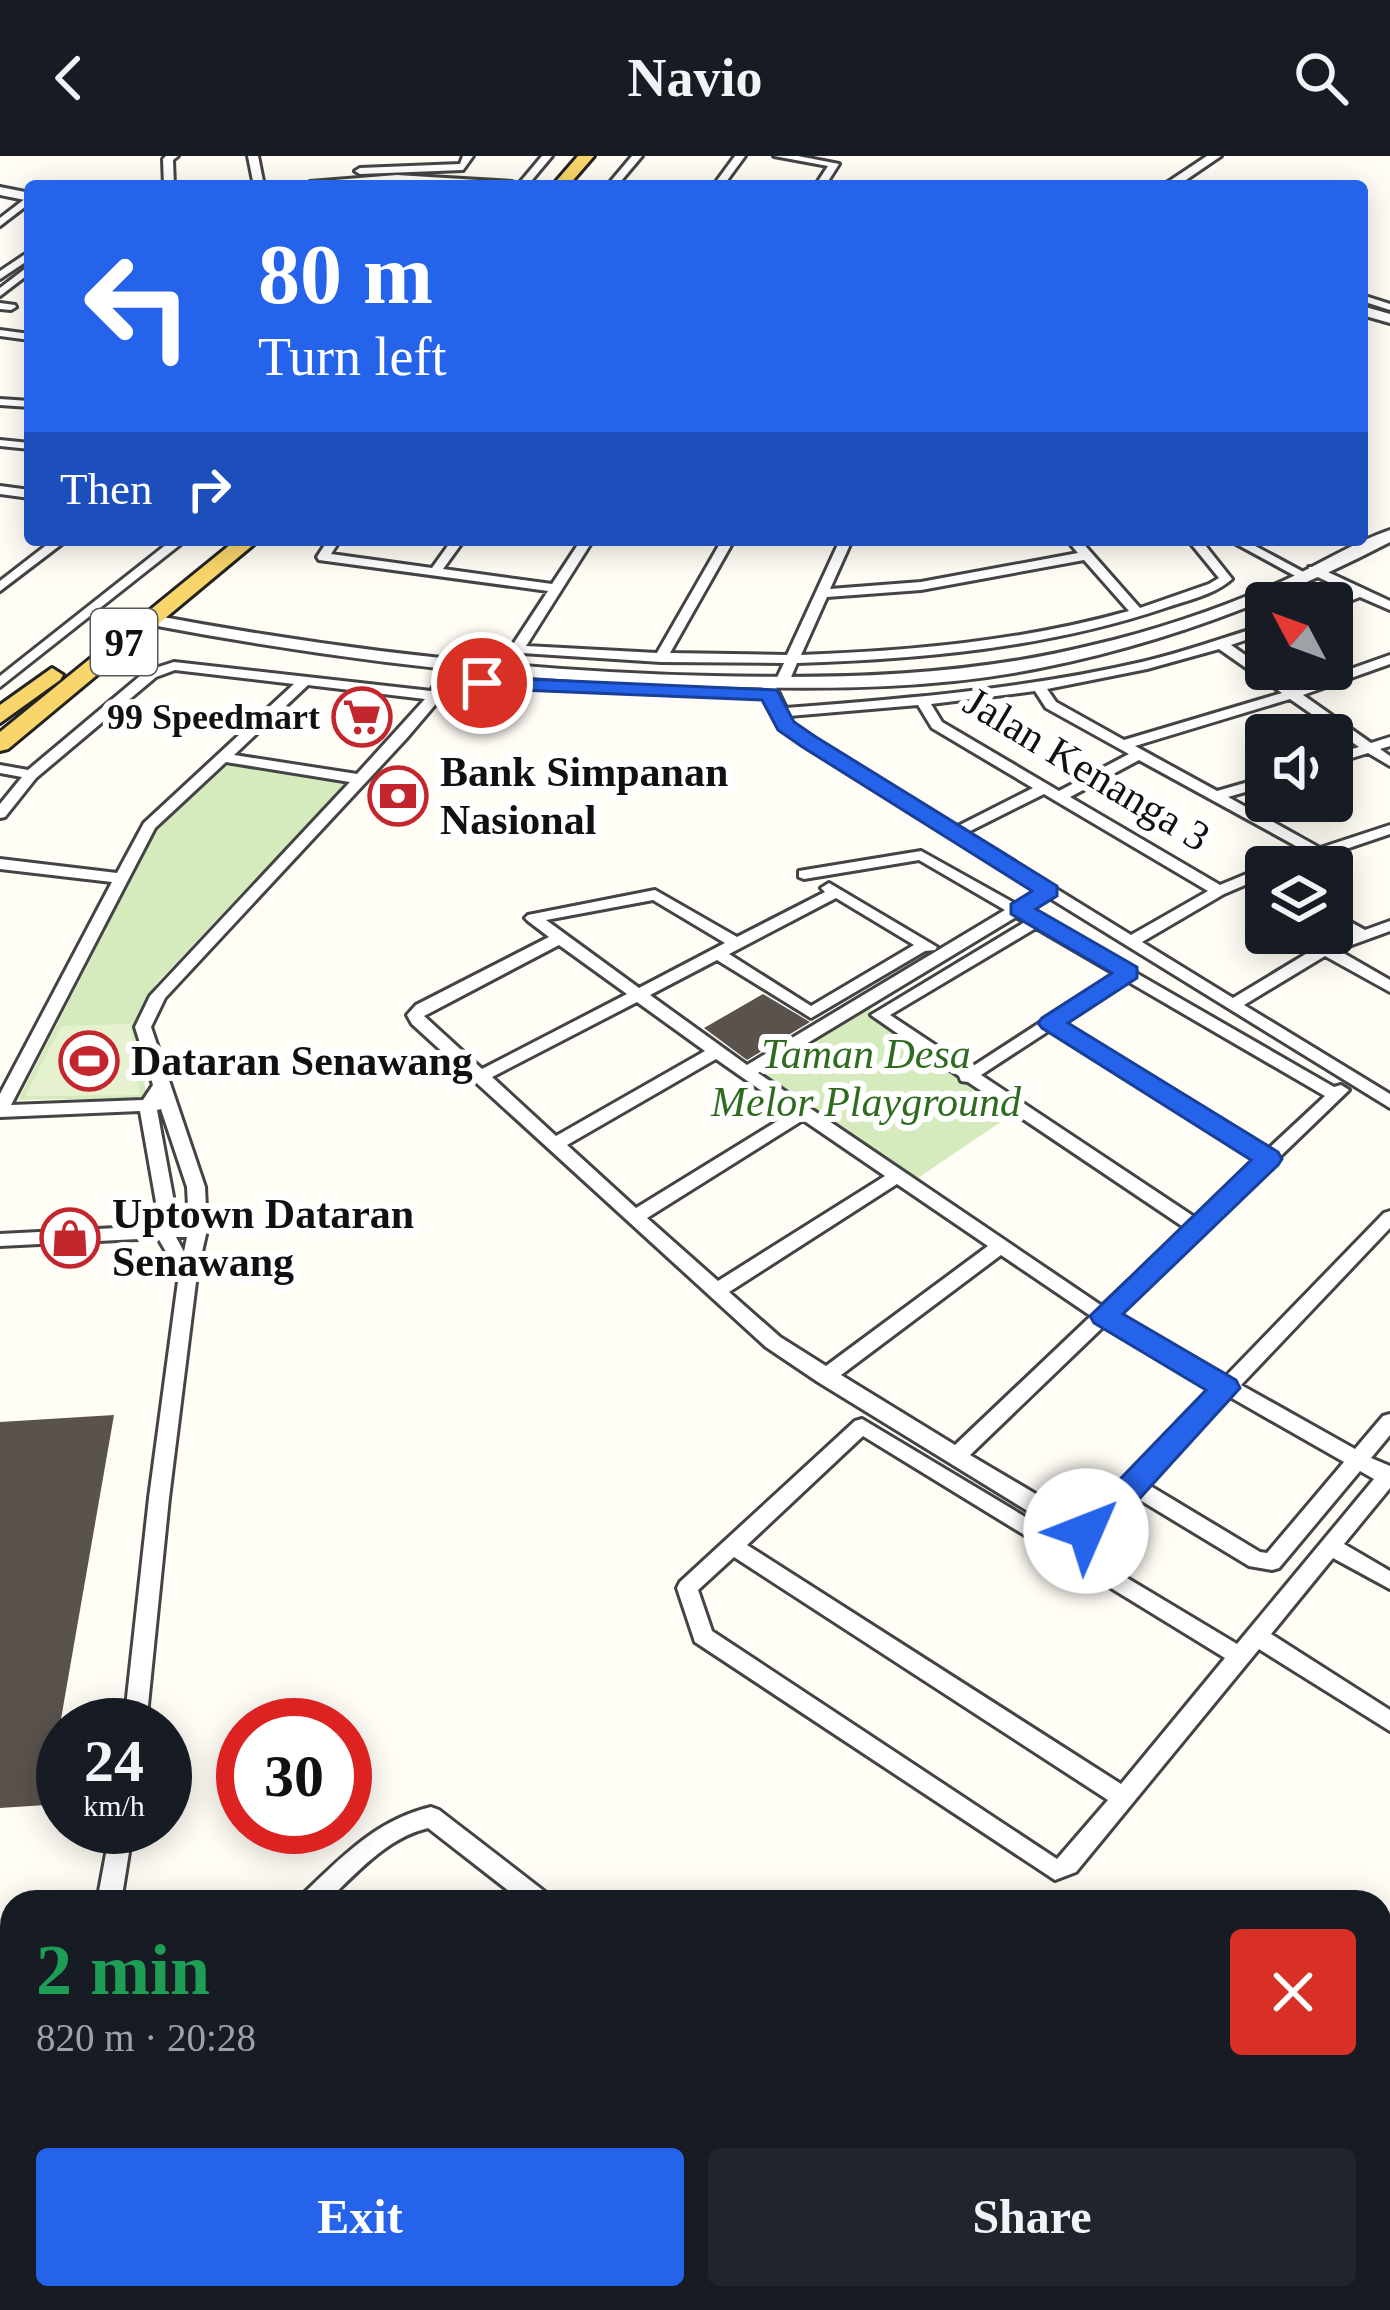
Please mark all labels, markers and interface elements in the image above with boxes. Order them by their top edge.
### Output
icon: back [36,45,102,111]
icon: search [1288,45,1354,111]
text: Navio [628,48,763,108]
icon: left [60,228,216,384]
text: 80 m [258,228,433,321]
text: Turn left [258,327,447,387]
icon: right [176,456,242,522]
text: Then [60,464,152,514]
north arrow [1245,582,1353,690]
map controls [1245,582,1353,954]
road number: 97 [91,609,157,675]
pin [431,632,533,734]
icon: arrive [449,650,515,716]
street label: Jalan Kenanga 3 [956,678,1218,860]
supermarket icon: 99 Speedmart [331,686,393,748]
place label: 99 Speedmart [107,697,320,737]
button: sound [1245,714,1353,822]
place label: Bank Simpanan Nasional [440,749,728,843]
bank icon: Bank Simpanan Nasional [367,765,429,827]
button: layers [1245,846,1353,954]
sports icon: Dataran Senawang [58,1030,120,1092]
park label: Taman Desa Melor Playground [710,1031,1022,1125]
place label: Dataran Senawang [131,1038,473,1084]
place label: Uptown Dataran Senawang [112,1191,414,1285]
shop icon: Uptown Dataran Senawang [39,1207,101,1269]
position arrow [1023,1468,1149,1594]
speed limit sign: 30 [216,1698,372,1854]
text: 24 [84,1728,144,1794]
text: km/h [83,1789,145,1822]
button: close [1230,1929,1356,2055]
text: 2 min [36,1930,210,2010]
text: 820 m · 20:28 [36,2016,256,2059]
button: Exit [36,2148,684,2286]
button: Share [708,2148,1356,2286]

